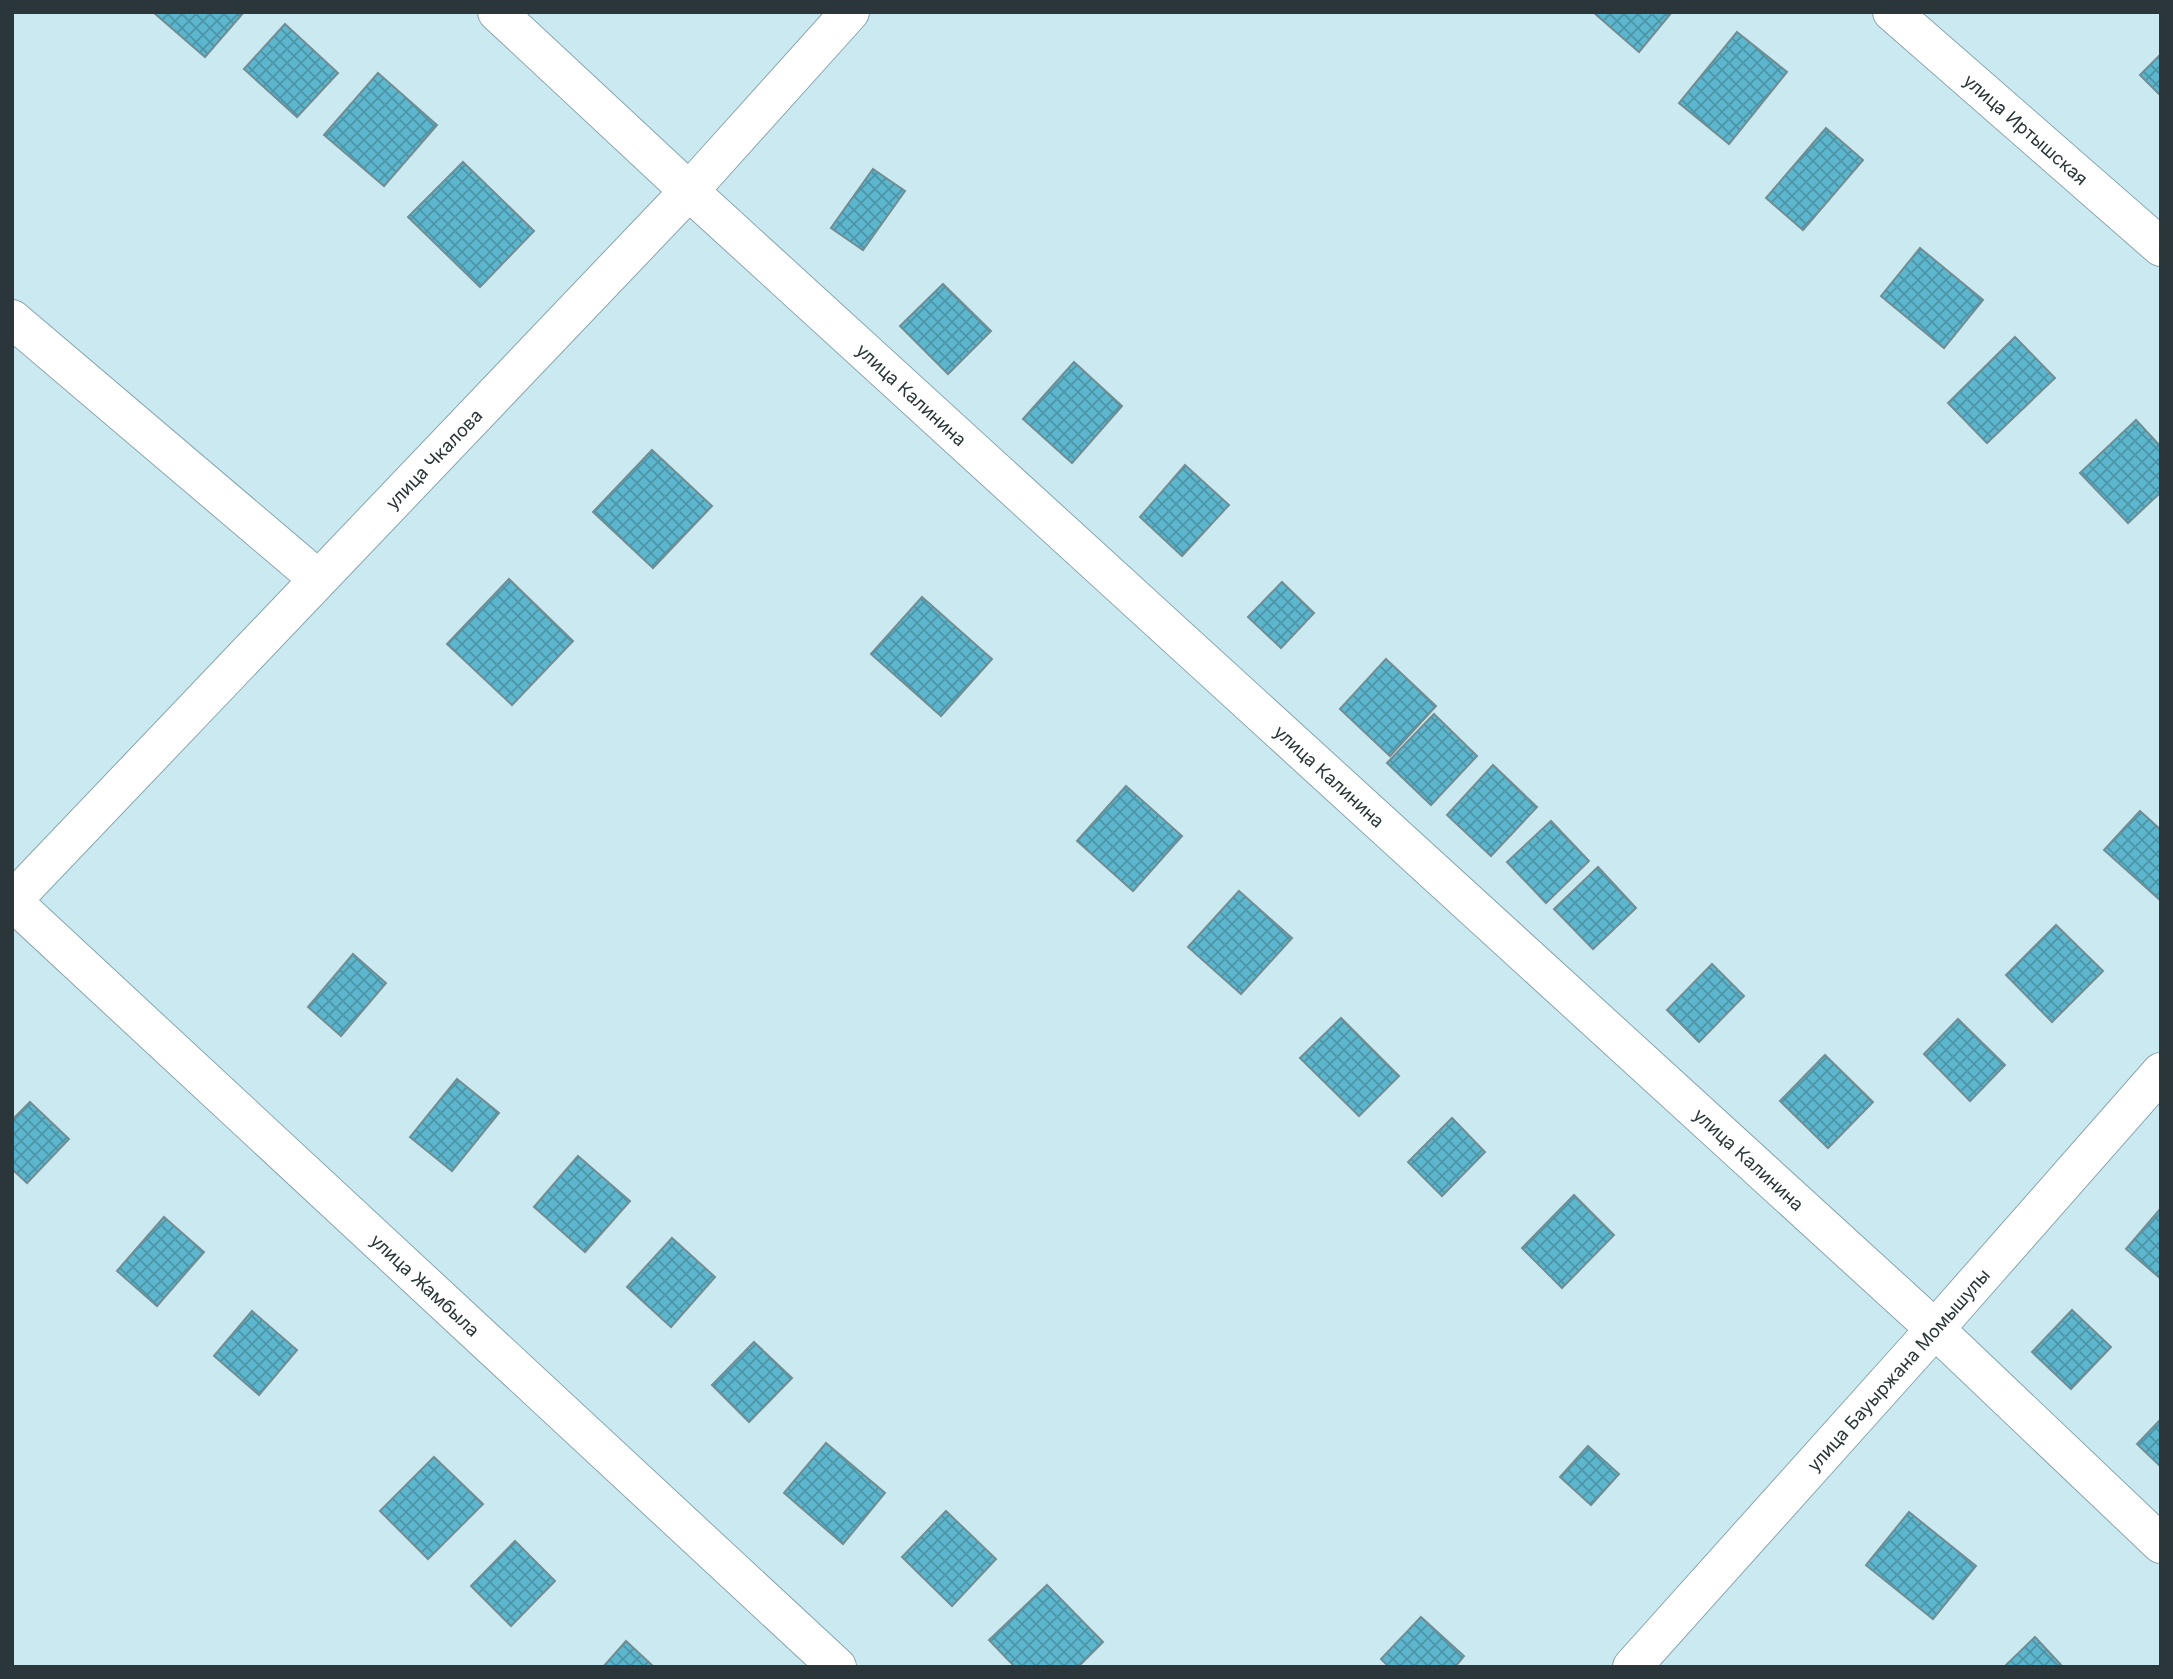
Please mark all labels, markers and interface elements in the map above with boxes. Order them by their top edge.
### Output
street label: улица Иртышская [1960,69,2092,189]
street label: улица Калинина [852,339,971,450]
street label: улица Чкалова [381,404,486,513]
street label: улица Калинина [1270,721,1389,832]
street label: улица Калинина [1690,1104,1808,1215]
street label: улица Жамбыла [367,1229,484,1340]
street label: улица Бауыржана Момышулы [1802,1264,1994,1475]

